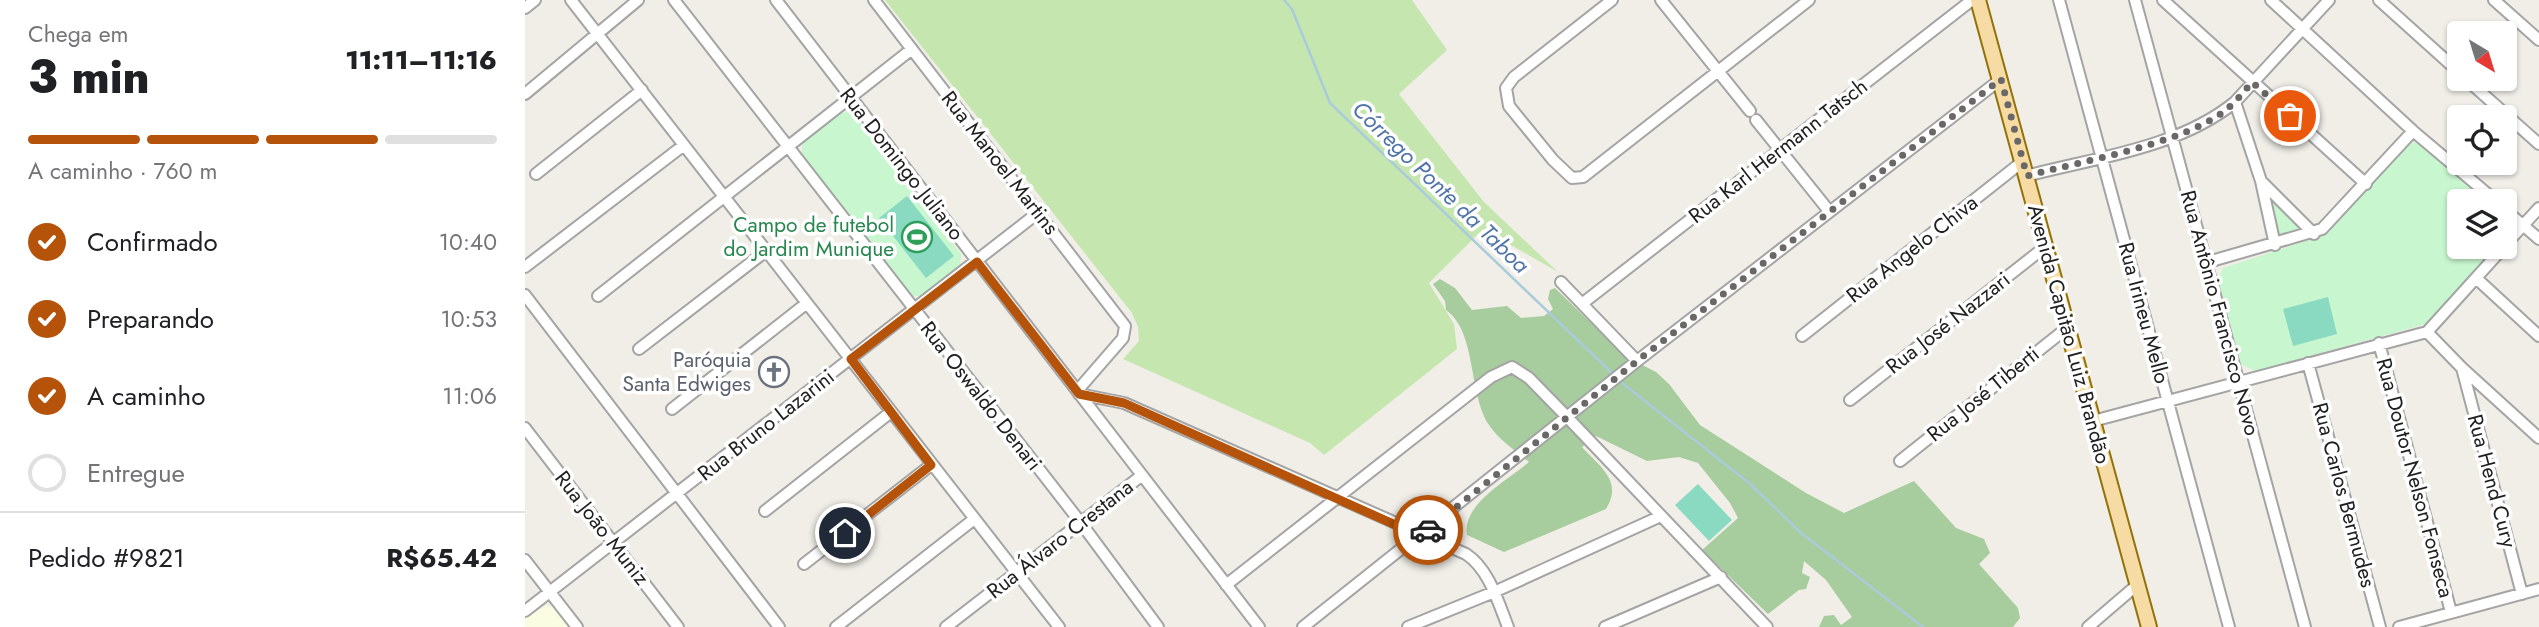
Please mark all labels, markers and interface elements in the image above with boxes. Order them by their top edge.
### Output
text: Chega em [28,17,129,51]
north arrow [2447,21,2517,91]
map controls [2447,21,2517,259]
text: 11:11–11:16 [345,41,497,79]
text: 3 min [28,44,150,110]
street label: Rua Karl Hermann Tatsch [1682,72,1874,230]
street label: Rua Domingo Juliano [833,81,971,247]
street label: Rua Manoel Martins [934,85,1066,241]
pin [2260,86,2320,146]
water label: Córrego Ponte da Taboa [1344,93,1538,281]
icon: bag [2271,97,2309,135]
button: locate [2447,105,2517,175]
text: A caminho · 760 m [28,154,217,188]
street label: Rua Antônio Francisco Novo [2173,187,2267,439]
street label: Rua Angelo Chiva [1840,188,1984,310]
button: layers [2447,189,2517,259]
street label: Avenida Capitão Luiz Brandão [2020,201,2118,467]
place label: Campo de futebol do Jardim Munique [723,210,894,264]
sports icon: Campo de futebol do Jardim Munique [900,220,934,254]
icon: check [28,223,66,261]
text: Confirmado [87,223,218,261]
text: 10:40 [439,225,497,259]
street label: Rua Irineu Mello [2111,239,2177,387]
street label: Rua José Nazzari [1880,265,2016,381]
icon: check [28,300,66,338]
text: Preparando [87,300,214,338]
text: 10:53 [440,302,497,336]
street label: Rua Oswaldo Denari [913,315,1049,477]
street label: Rua José Tiberti [1920,339,2046,449]
place label: Paróquia Santa Edwiges [622,345,751,399]
church icon: Paróquia Santa Edwiges [757,355,791,389]
street label: Rua Doutor Nelson Fonseca [2369,355,2461,601]
street label: Rua Bruno Lazarini [691,362,841,488]
icon: check [28,377,66,415]
text: A caminho [87,377,205,415]
text: 11:06 [442,379,497,413]
street label: Rua Carlos Bermudes [2305,399,2383,591]
street label: Rua Hend Cury [2460,411,2524,552]
text: Entregue [87,454,185,492]
street label: Rua João Muniz [548,464,656,592]
street label: Rua Álvaro Crestana [980,472,1140,606]
courier [1393,495,1463,565]
pin [815,503,875,563]
icon: car [1409,511,1447,549]
icon: home [826,514,864,552]
text: Pedido #9821 [28,539,185,577]
text: R$65.42 [386,539,497,577]

